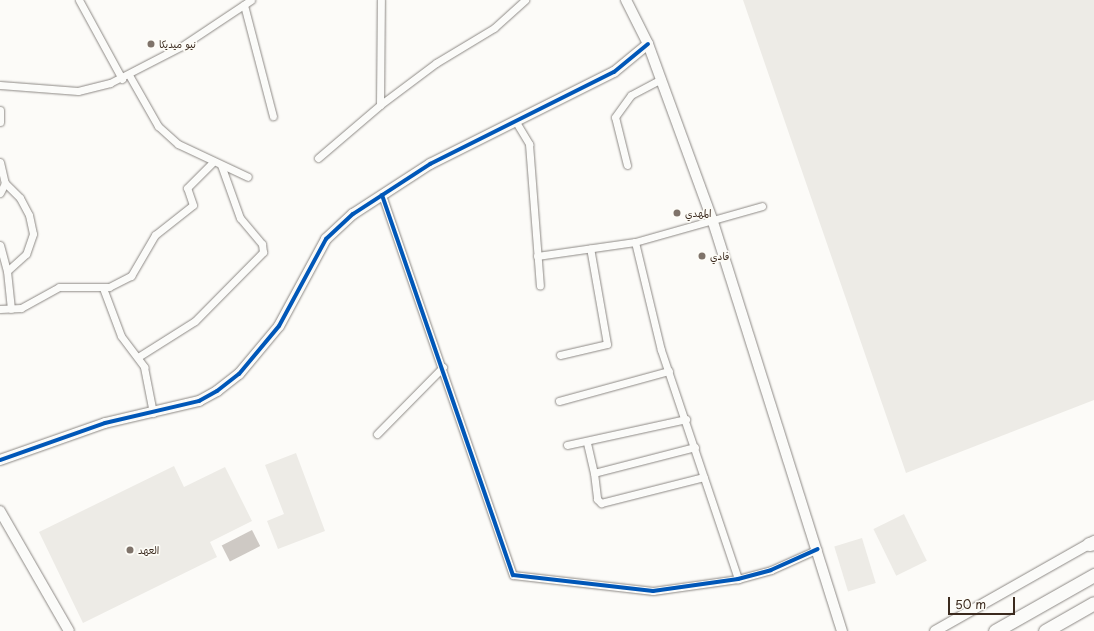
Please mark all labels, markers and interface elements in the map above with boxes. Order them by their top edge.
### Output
place label: نيو ميديكا [159,38,196,50]
marker: نيو ميديكا [146,39,156,49]
place label: المهدي [685,207,711,219]
marker: المهدي [672,208,682,218]
place label: فادي [710,250,729,262]
marker: فادي [697,251,707,261]
place label: العهد [138,544,159,556]
marker: العهد [125,545,135,555]
scale bar [950,589,1017,615]
text: 50 m [955,595,986,613]

